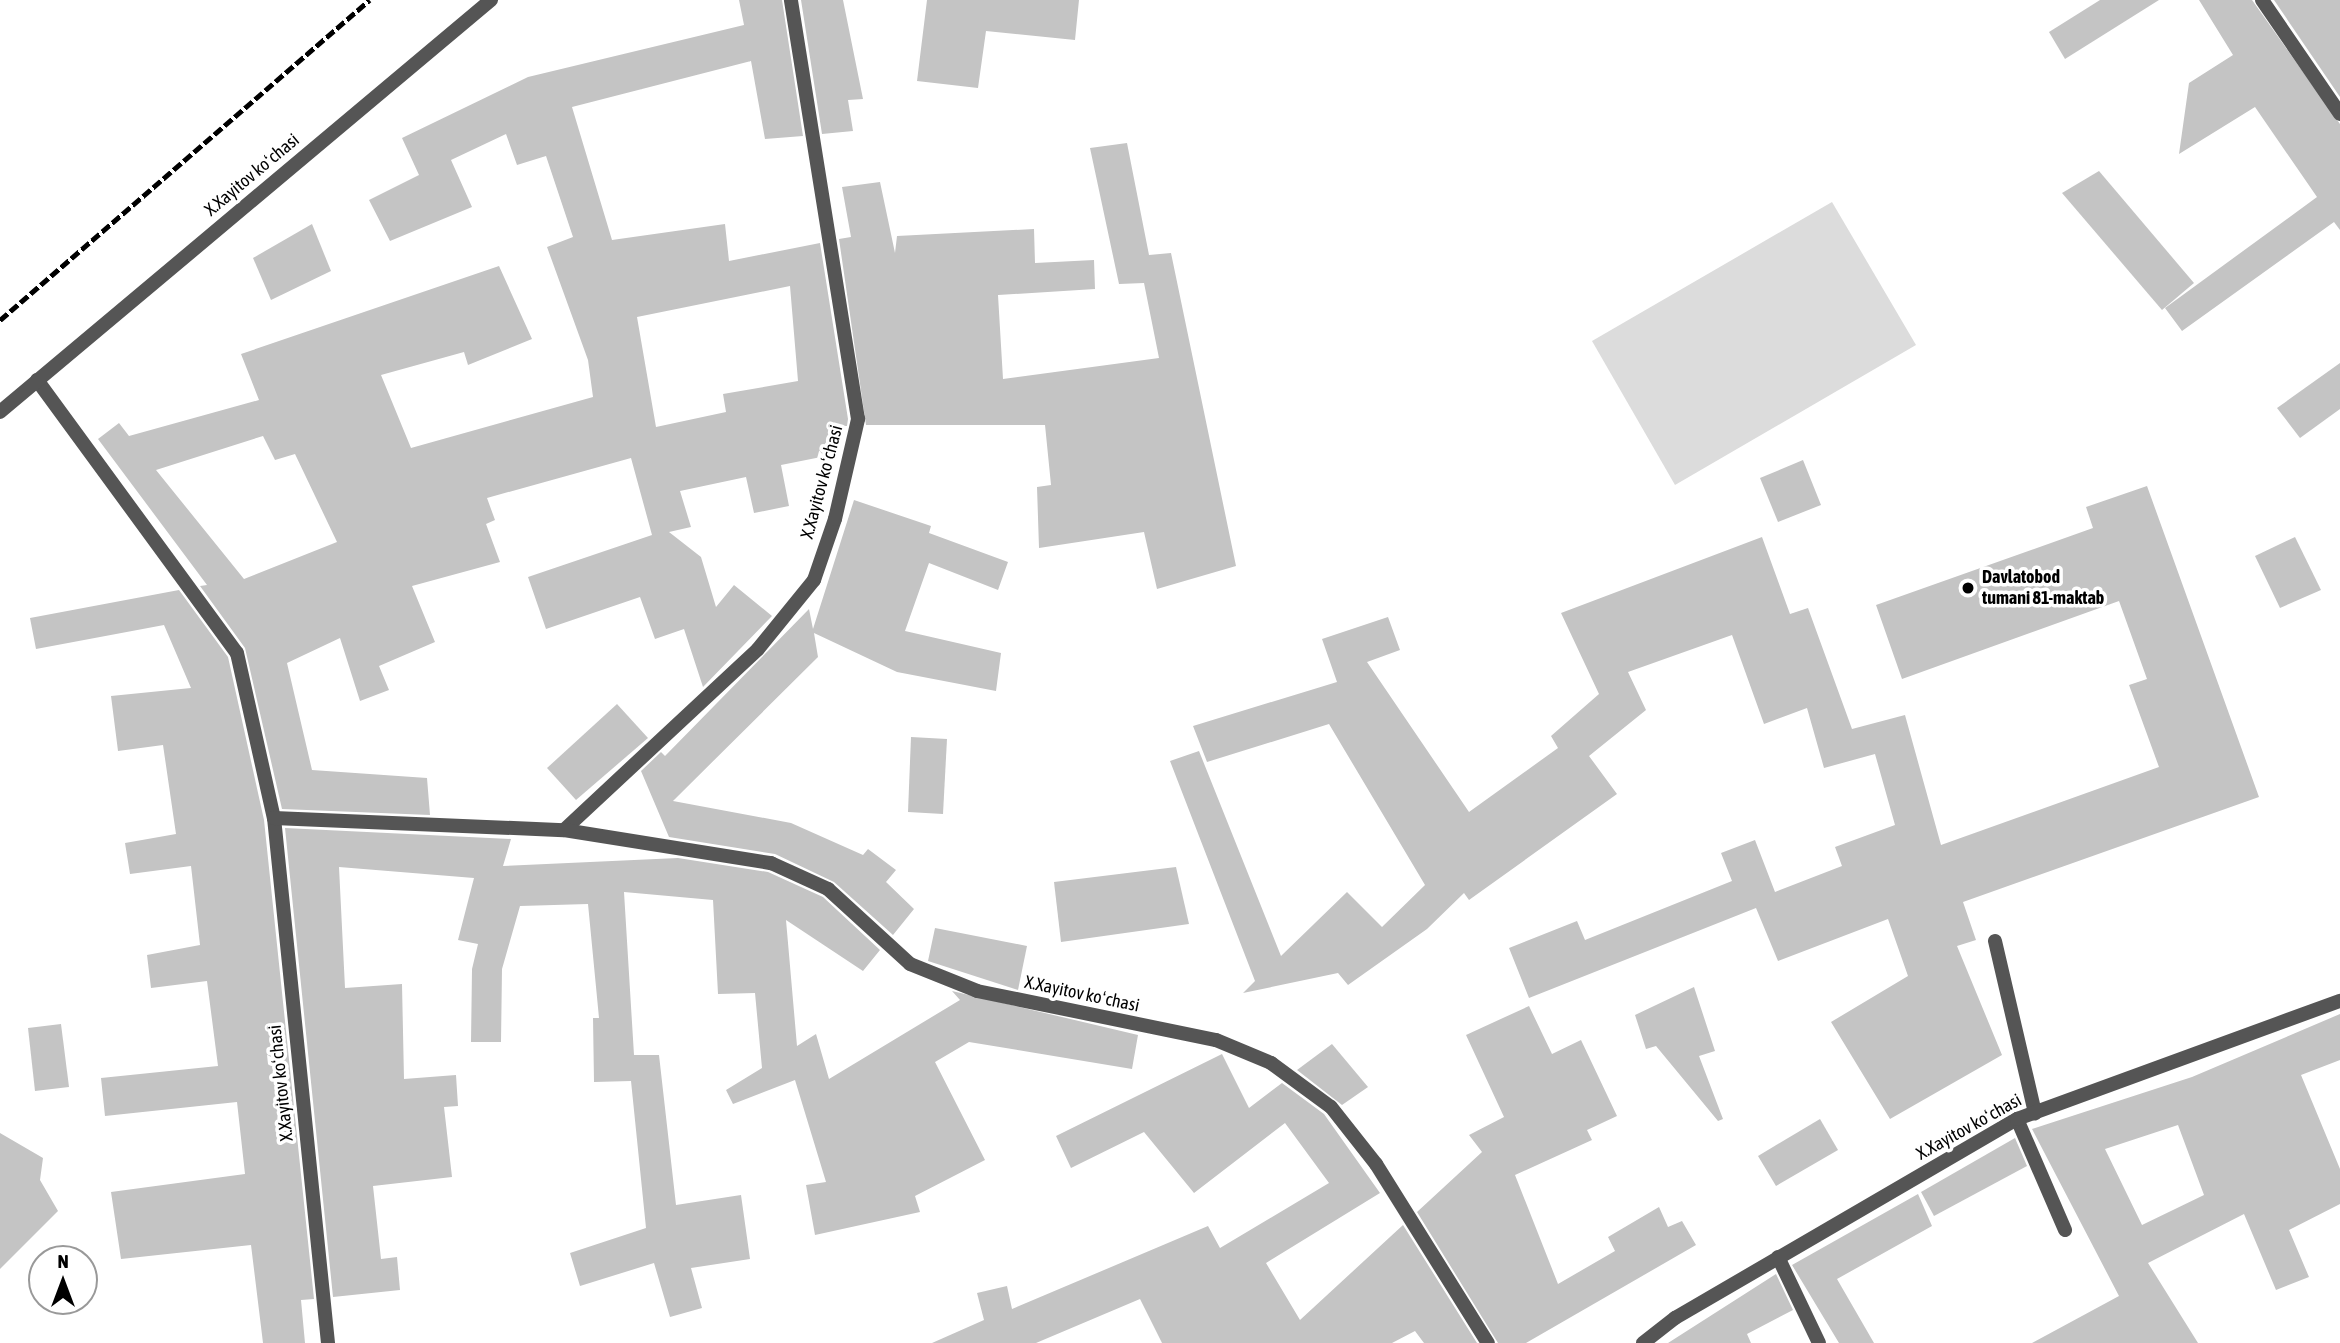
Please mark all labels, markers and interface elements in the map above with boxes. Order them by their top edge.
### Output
street label: X.Xayitov koʻchasi [200,129,304,221]
street label: X.Xayitov koʻchasi [796,423,848,541]
place label: Davlatobod tumani 81-maktab [1982,567,2104,610]
marker: Davlatobod tumani 81-maktab [1960,580,1976,596]
street label: X.Xayitov koʻchasi [1023,971,1141,1017]
street label: X.Xayitov koʻchasi [264,1024,298,1142]
street label: X.Xayitov koʻchasi [1913,1089,2025,1165]
north arrow [28,1245,98,1315]
text: N [57,1250,69,1272]

